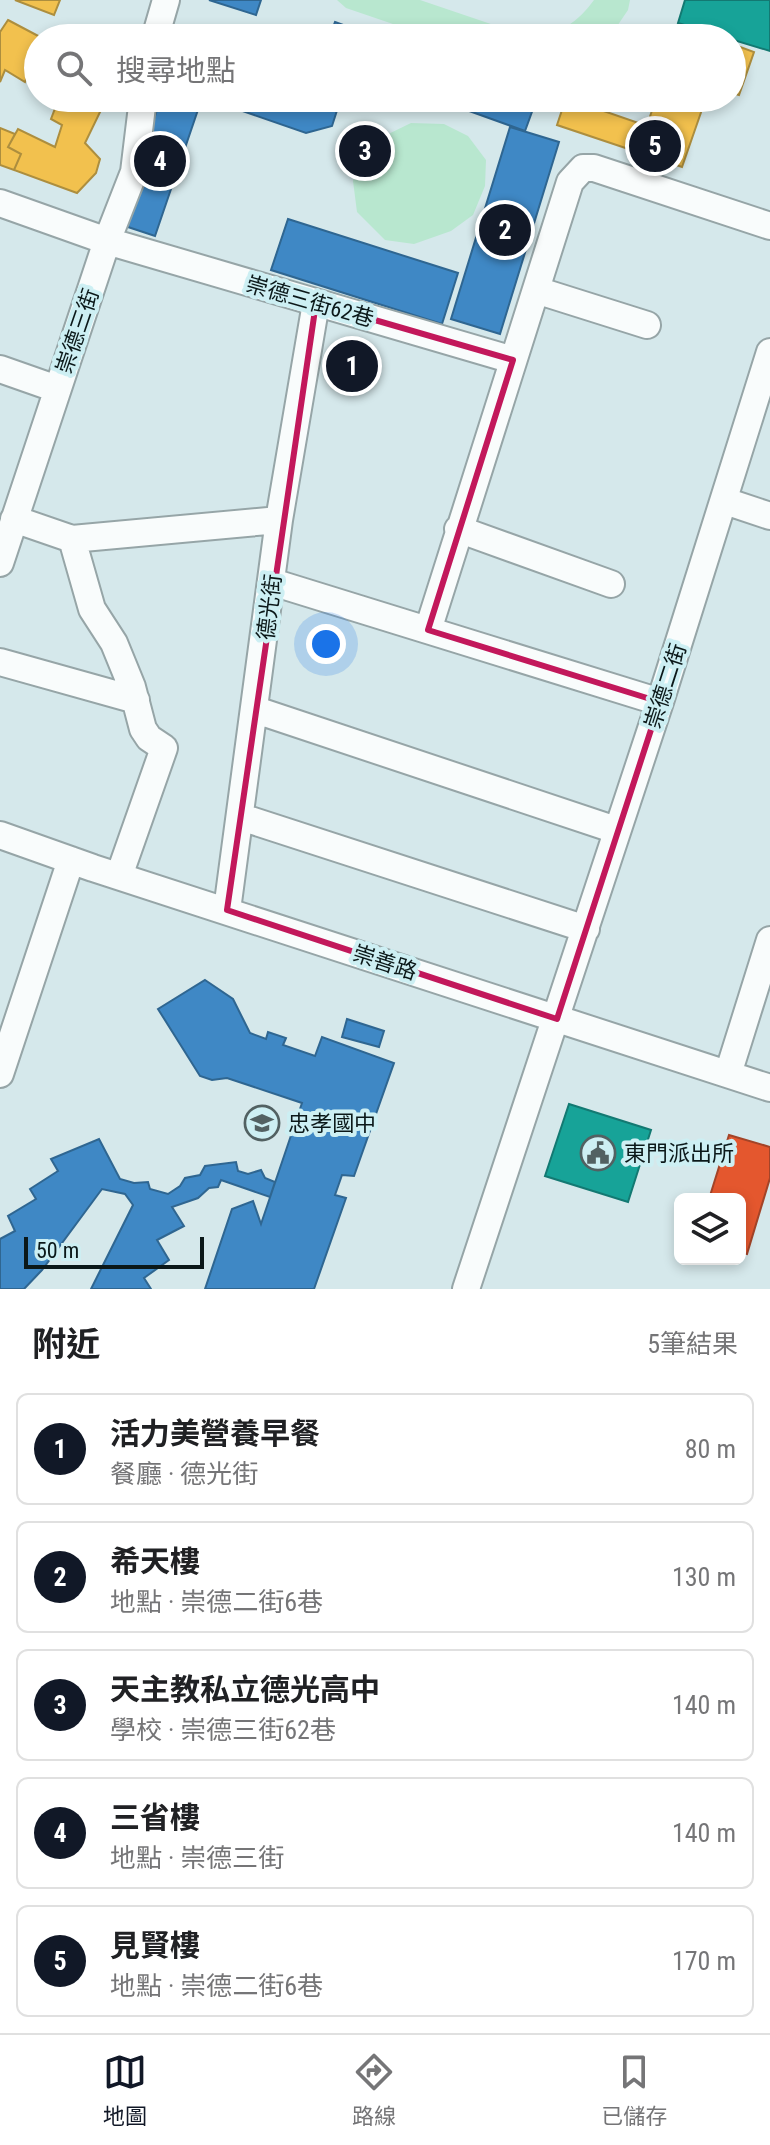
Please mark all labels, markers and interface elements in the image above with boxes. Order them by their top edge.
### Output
search box [24,24,746,112]
icon: search [52,46,96,90]
text: 搜尋地點 [116,53,236,88]
pin: 5 [629,116,681,176]
pin: 3 [339,121,391,181]
pin: 4 [134,131,186,191]
pin: 2 [479,200,531,260]
street label: 崇德三街62巷 [243,271,377,332]
street label: 崇德三街 [51,285,104,377]
pin: 1 [326,336,378,396]
street label: 德光街 [253,573,286,641]
your location [306,624,346,664]
street label: 崇德二街 [640,640,691,732]
street label: 崇善路 [350,940,420,985]
school or university icon: 忠孝國中 [243,1104,281,1142]
place label: 忠孝國中 [288,1111,376,1136]
public building icon: 東門派出所 [579,1134,617,1172]
place label: 東門派出所 [624,1141,734,1166]
map controls [674,1193,746,1265]
button: layers [674,1193,746,1265]
scale bar [24,1233,204,1269]
text: 50 m [36,1238,79,1263]
text: 附近 [32,1324,100,1364]
text: 5筆結果 [647,1329,738,1359]
text: 活力美營養早餐 [110,1416,320,1451]
text: 1 [53,1434,67,1464]
text: 80 m [685,1434,736,1464]
text: 餐廳 · 德光街 [110,1459,258,1489]
text: 希天樓 [110,1544,200,1579]
text: 2 [53,1562,67,1592]
text: 130 m [672,1562,736,1592]
text: 地點 · 崇德二街6巷 [110,1587,323,1617]
text: 天主教私立德光高中 [110,1672,380,1707]
text: 3 [53,1690,67,1720]
text: 140 m [672,1690,736,1720]
text: 學校 · 崇德三街62巷 [110,1715,336,1745]
text: 三省樓 [110,1800,200,1835]
text: 4 [53,1818,67,1848]
text: 140 m [672,1818,736,1848]
text: 地點 · 崇德三街 [110,1843,284,1873]
text: 見賢樓 [110,1928,200,1963]
text: 5 [53,1946,67,1976]
text: 170 m [672,1946,736,1976]
text: 地點 · 崇德二街6巷 [110,1971,323,2001]
tab: 地圖 [103,2050,147,2130]
tab: 路線 [352,2050,396,2130]
tab: 已儲存 [601,2050,667,2130]

